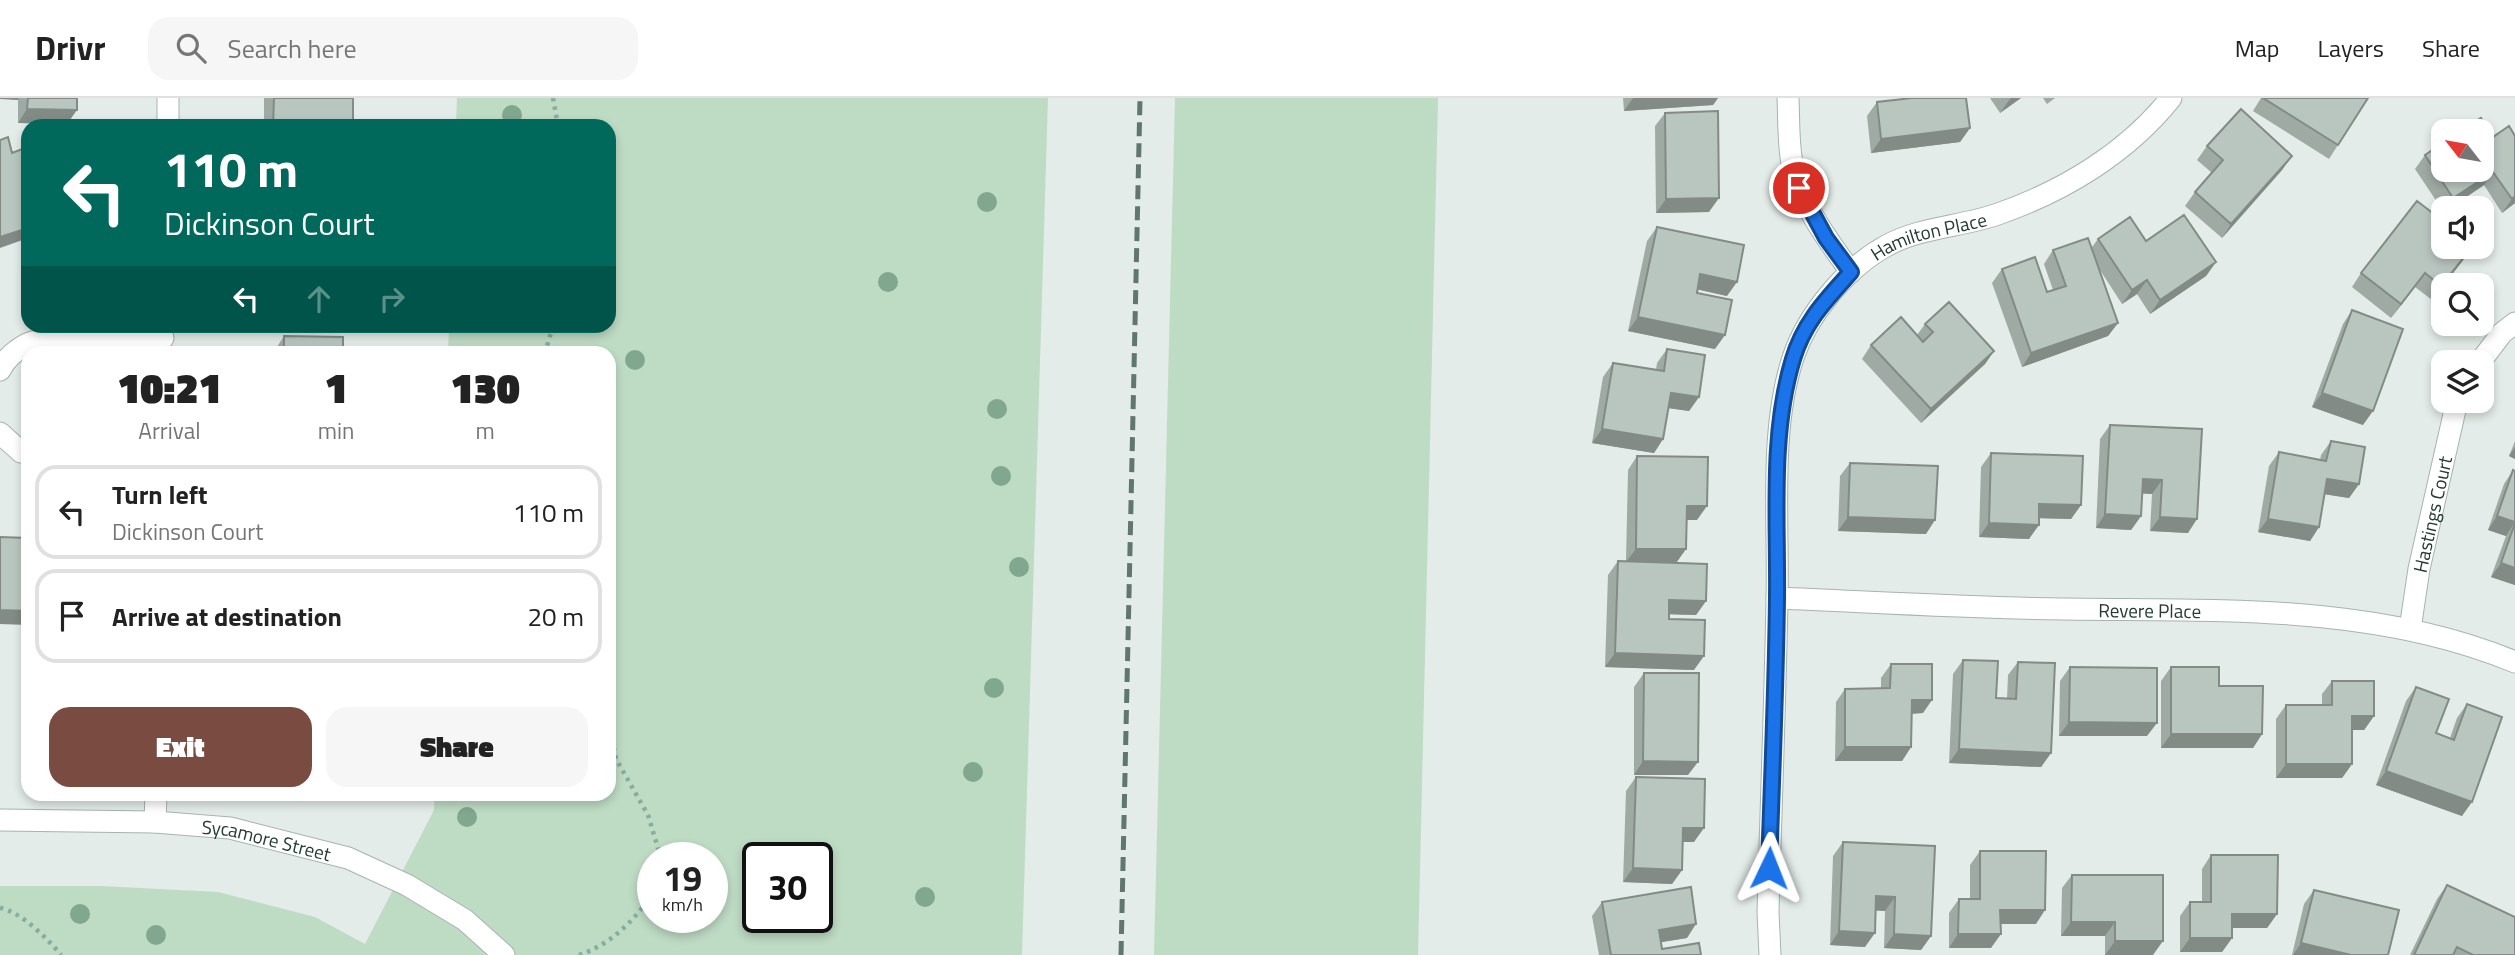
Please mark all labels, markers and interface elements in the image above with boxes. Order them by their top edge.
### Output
search box [148,17,638,80]
text: Drivr [35,23,106,73]
icon: search [172,29,210,67]
text: Search here [228,29,357,68]
text: Map [2235,30,2280,66]
text: Layers [2318,30,2384,66]
text: Share [2422,30,2480,66]
north arrow [2431,119,2494,182]
map controls [2431,119,2494,413]
text: 110 m [164,131,298,206]
icon: left [49,147,140,238]
pin [1769,158,1829,218]
icon: arrive [1780,169,1818,207]
button: sound [2431,196,2494,259]
text: Dickinson Court [164,199,374,247]
street label: Hamilton Place [1864,204,1990,267]
button: search [2431,273,2494,336]
icon: left [227,280,265,318]
icon: ahead [300,280,338,318]
icon: right [373,280,411,318]
button: layers [2431,350,2494,413]
text: 10:21 [117,355,222,419]
text: 1 [325,355,348,419]
text: 130 [451,355,520,419]
text: Arrival [138,413,201,448]
text: min [318,413,354,448]
text: m [476,413,495,448]
street label: Hastings Court [2404,453,2459,575]
text: Turn left [112,475,207,514]
icon: left [53,493,91,531]
text: 110 m [513,493,584,532]
text: Dickinson Court [112,514,263,549]
street label: Revere Place [2098,595,2201,625]
icon: arrive [53,597,91,635]
text: Arrive at destination [112,597,342,636]
text: 20 m [527,597,584,636]
button: Exit [49,707,312,787]
button: Share [326,707,588,787]
street label: Sycamore Street [201,811,334,868]
position arrow [1732,831,1806,905]
speed limit sign: 30 [742,842,833,933]
text: 19 [663,851,702,905]
text: km/h [662,891,703,918]

